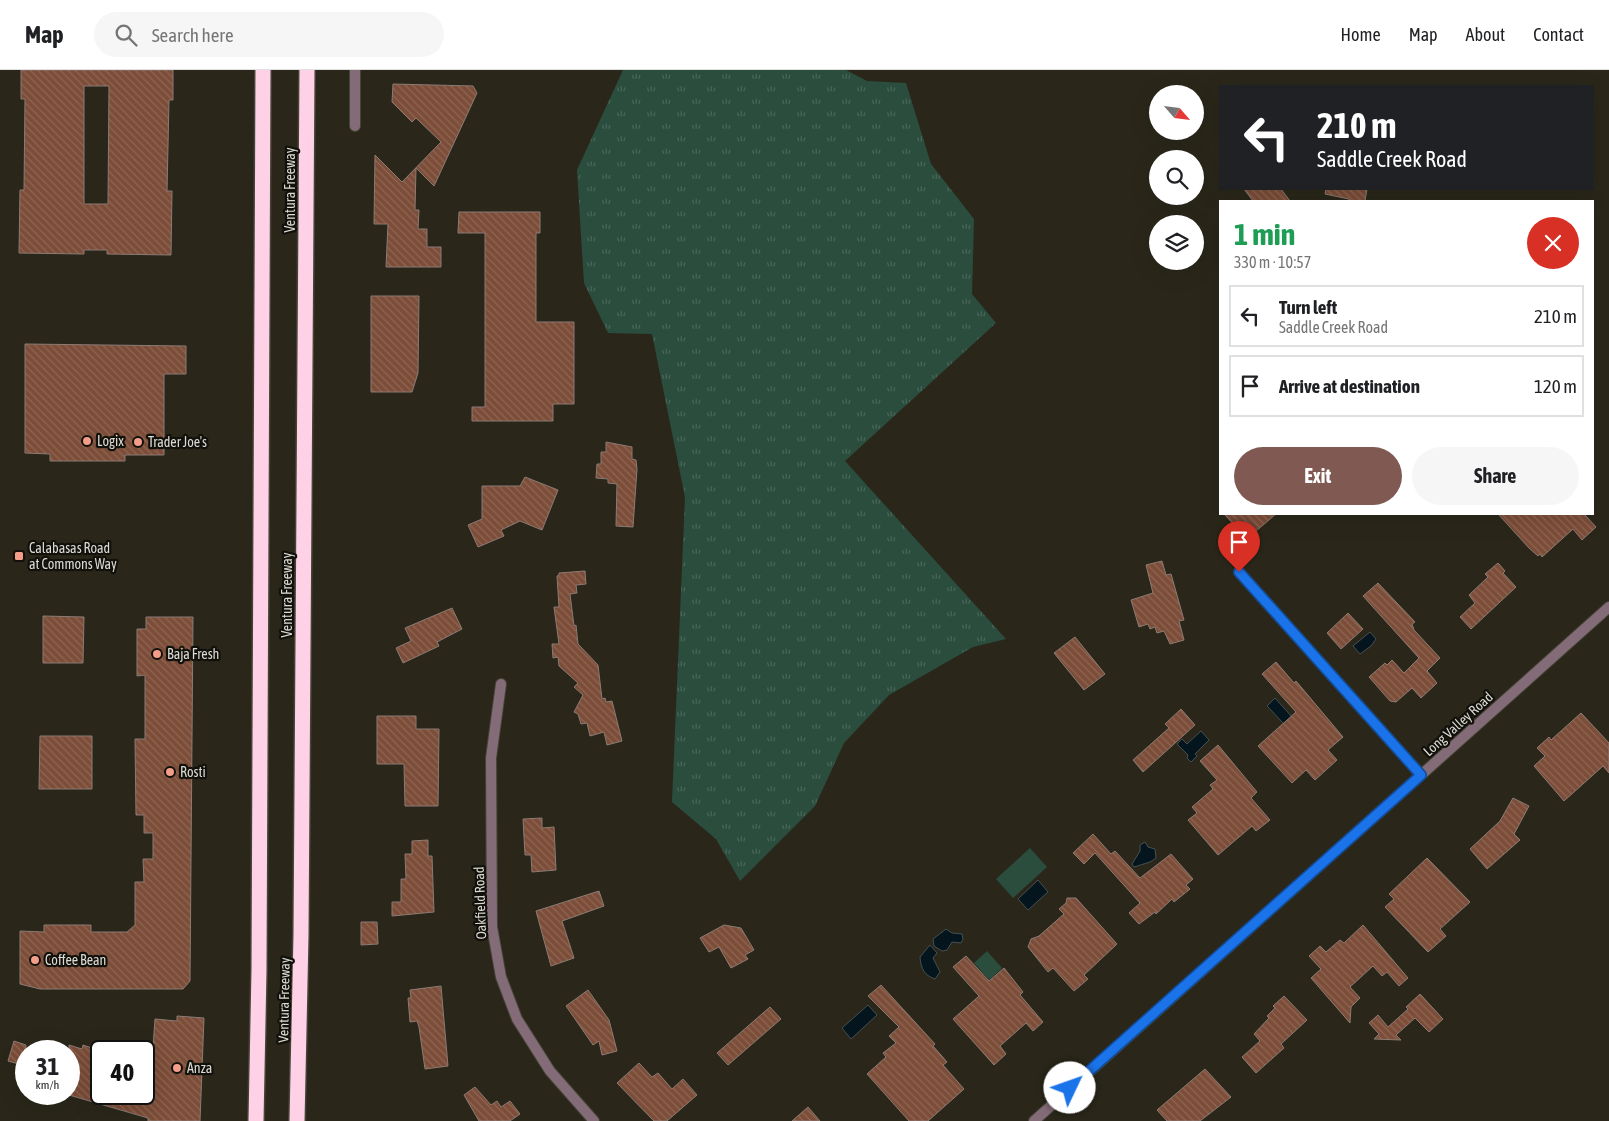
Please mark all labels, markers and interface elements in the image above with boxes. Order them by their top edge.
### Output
search box [94,12,444,57]
text: Map [25,21,64,48]
icon: search [112,21,140,49]
text: Search here [152,24,234,46]
text: Home [1341,24,1381,45]
text: Map [1409,24,1438,45]
text: About [1466,24,1505,45]
text: Contact [1533,24,1584,45]
north arrow [1149,85,1204,140]
map controls [1149,85,1204,270]
icon: left [1234,105,1299,170]
text: 210 m [1317,105,1396,145]
text: Saddle Creek Road [1317,146,1467,172]
street label: Ventura Freeway [282,147,298,233]
button: search [1149,150,1204,205]
button: layers [1149,215,1204,270]
text: 1 min [1234,217,1295,251]
button: close [1527,217,1579,269]
text: 330 m · 10:57 [1234,253,1311,271]
text: Turn left [1279,296,1337,318]
icon: left [1236,302,1264,330]
text: 210 m [1534,305,1577,327]
text: Saddle Creek Road [1279,318,1388,336]
icon: arrive [1236,372,1264,400]
text: Arrive at destination [1279,375,1420,397]
text: 120 m [1534,375,1577,397]
place label: Logix [97,433,124,449]
place label: Trader Joe's [148,434,207,450]
marker: Logix [81,435,93,447]
marker: Trader Joe's [132,436,144,448]
button: Exit [1234,447,1402,505]
button: Share [1412,447,1579,505]
pin [1218,521,1260,572]
icon: arrive [1225,528,1253,556]
place label: Calabasas Road at Commons Way [29,540,117,572]
marker: Calabasas Road at Commons Way [13,550,25,562]
street label: Ventura Freeway [279,552,295,638]
place label: Baja Fresh [167,646,219,662]
marker: Baja Fresh [151,648,163,660]
street label: Long Valley Road [1420,689,1496,759]
place label: Rosti [180,764,206,780]
marker: Rosti [164,766,176,778]
street label: Oakfield Road [471,866,489,940]
place label: Coffee Bean [45,952,106,968]
marker: Coffee Bean [29,954,41,966]
street label: Ventura Freeway [275,957,293,1043]
speed limit sign: 40 [90,1040,155,1105]
text: 31 [36,1052,59,1080]
place label: Anza [187,1060,212,1076]
position arrow [1043,1061,1095,1113]
marker: Anza [171,1062,183,1074]
text: km/h [36,1078,59,1092]

